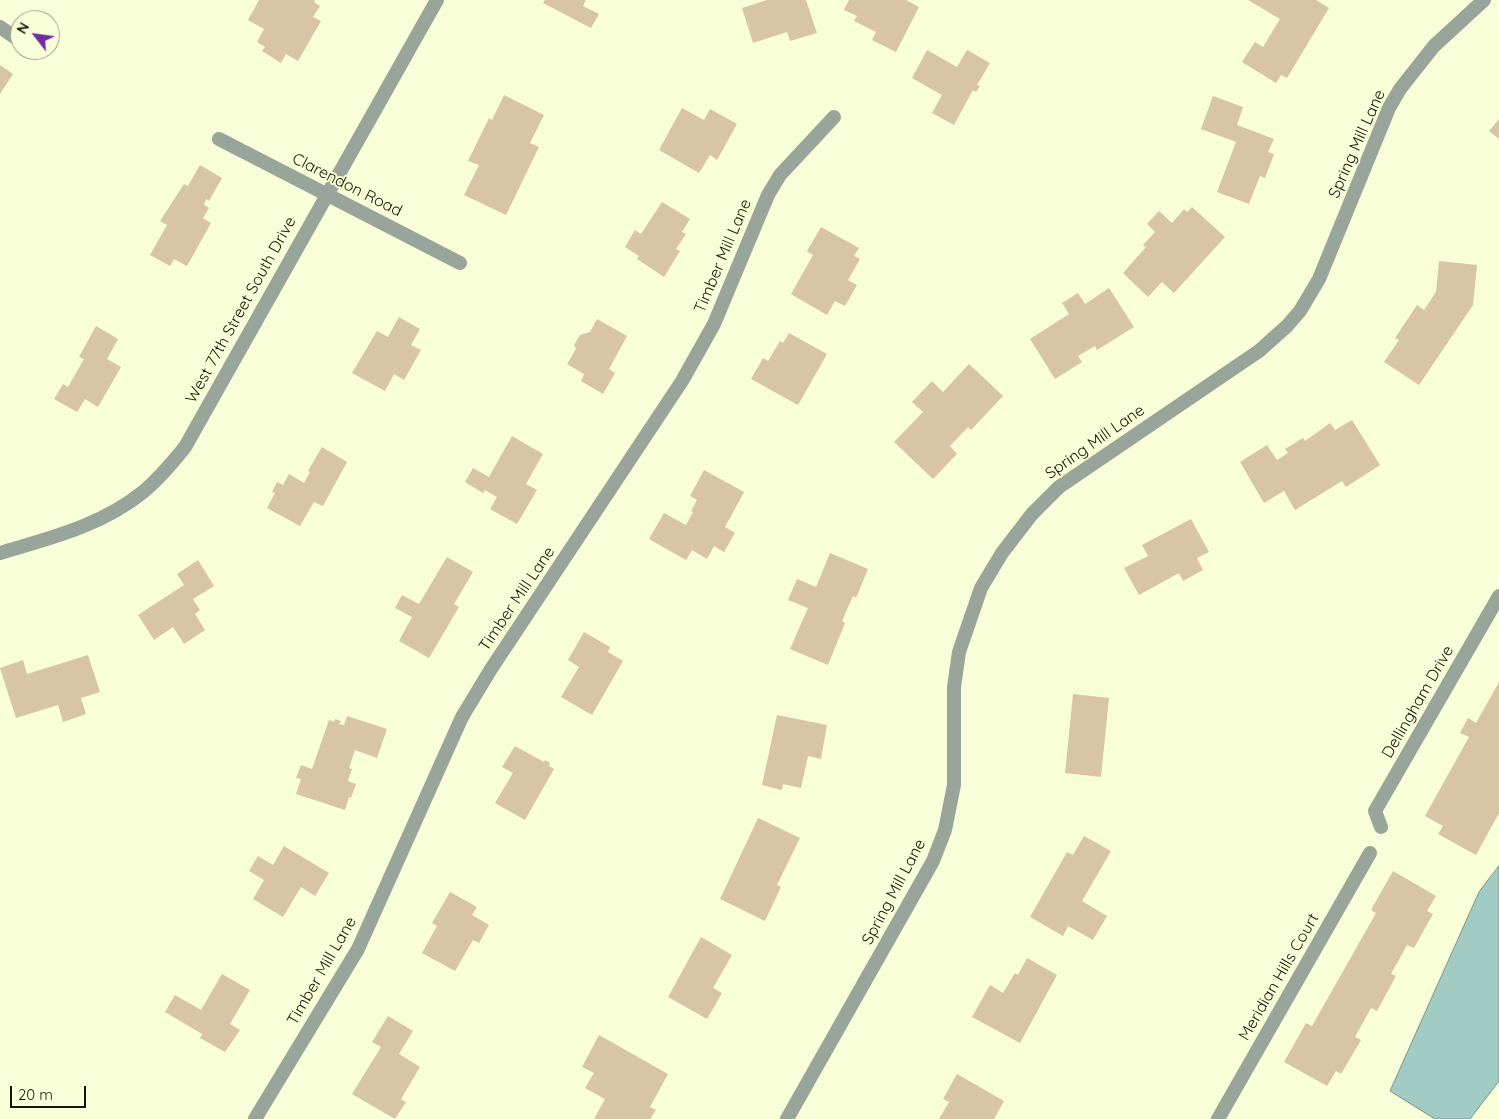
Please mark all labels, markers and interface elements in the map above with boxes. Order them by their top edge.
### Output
north arrow [10,10,60,60]
text: N [13,19,33,37]
street label: Spring Mill Lane [1324,87,1390,201]
street label: Clarendon Road [289,149,405,221]
street label: Timber Mill Lane [690,196,756,316]
street label: West 77th Street South Drive [182,213,300,407]
street label: Spring Mill Lane [1042,401,1148,483]
street label: Timber Mill Lane [475,543,559,655]
street label: Dellingham Drive [1378,642,1458,762]
street label: Spring Mill Lane [858,836,930,948]
street label: Meridian Hills Court [1235,910,1323,1044]
street label: Timber Mill Lane [283,913,361,1029]
scale bar [12,1076,89,1108]
text: 20 m [18,1085,53,1104]

